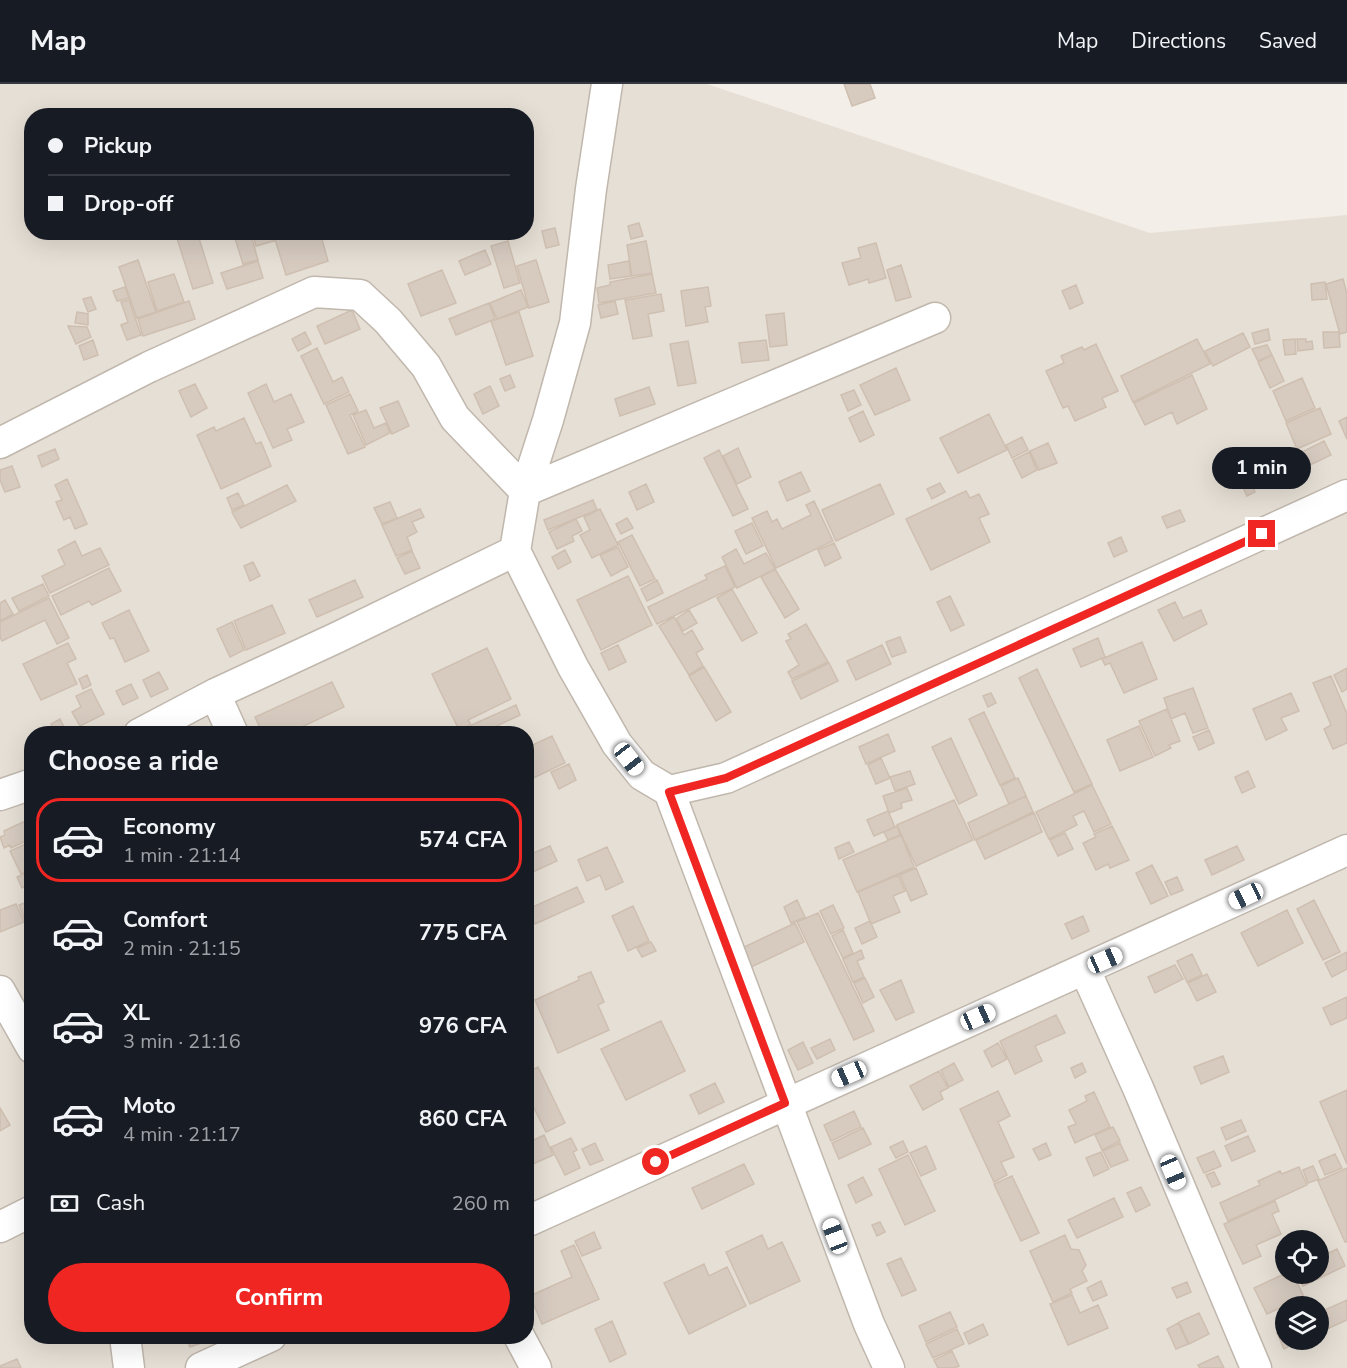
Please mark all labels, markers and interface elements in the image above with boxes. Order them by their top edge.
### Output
text: Map [30,22,86,60]
text: Map [1057,27,1098,55]
text: Directions [1131,27,1226,55]
text: Saved [1259,27,1317,55]
text: Pickup [84,131,152,161]
text: Drop-off [84,189,173,219]
callout: 1 min [1212,447,1312,489]
text: 1 min [1236,454,1287,481]
route end [1248,520,1275,547]
car [611,739,647,779]
text: Choose a ride [48,743,219,780]
text: Economy [123,812,215,842]
icon: car [51,813,105,867]
text: 574 CFA [419,825,507,855]
text: 1 min · 21:14 [123,842,241,869]
car [1226,880,1266,912]
text: Comfort [123,905,207,935]
icon: car [51,906,105,960]
text: 775 CFA [419,918,507,948]
text: 2 min · 21:15 [123,935,241,962]
car [1085,944,1125,976]
text: XL [123,998,150,1028]
icon: car [51,999,105,1053]
car [958,1001,998,1033]
text: 976 CFA [419,1011,507,1041]
text: 3 min · 21:16 [123,1028,241,1055]
car [829,1058,869,1090]
text: Moto [123,1091,176,1121]
icon: car [51,1092,105,1146]
text: 860 CFA [419,1104,507,1134]
text: 4 min · 21:17 [123,1121,241,1148]
route start [642,1148,669,1175]
car [1158,1152,1188,1192]
icon: cash [48,1187,81,1220]
text: Cash [96,1188,145,1218]
text: 260 m [452,1190,510,1217]
car [820,1216,850,1256]
map controls [1275,1230,1329,1350]
button: locate [1275,1230,1329,1284]
button: Confirm [48,1263,510,1332]
button: layers [1275,1296,1329,1350]

